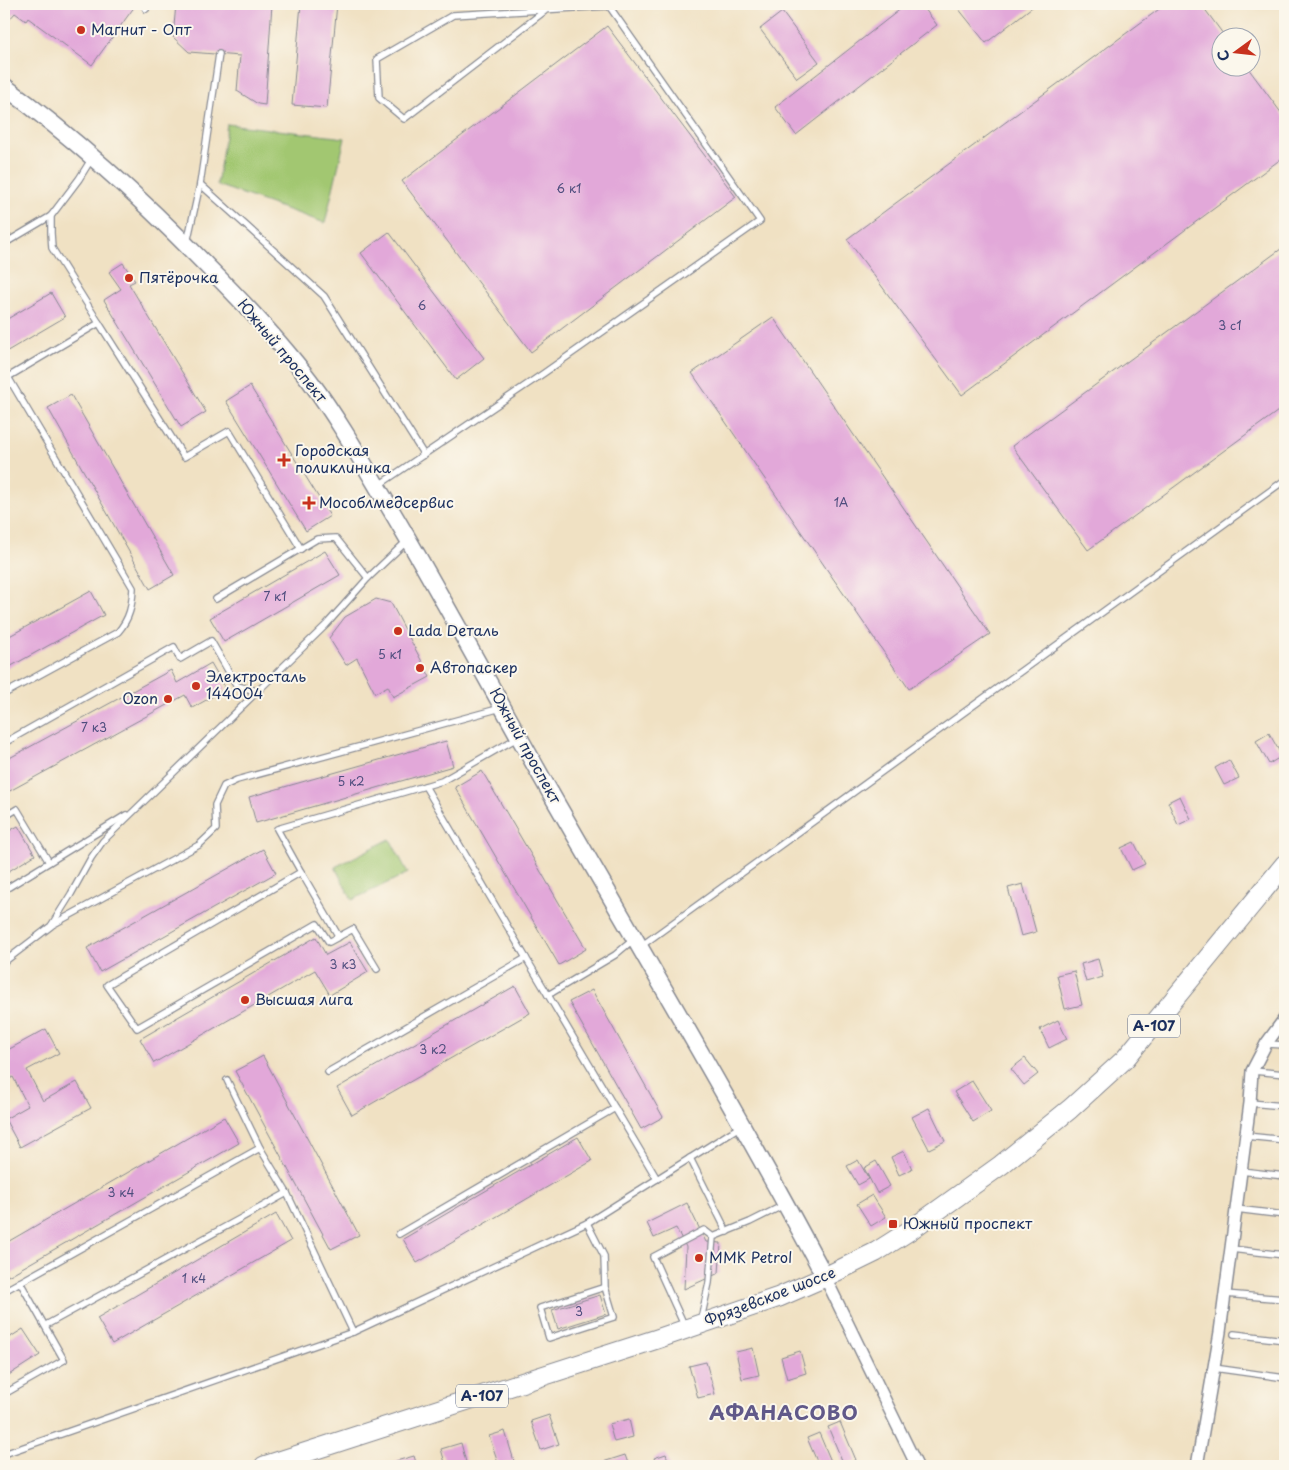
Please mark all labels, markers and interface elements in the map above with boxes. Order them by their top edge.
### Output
place label: Магнит - Опт [91,17,192,40]
marker: Магнит - Опт [75,24,87,36]
north arrow [1212,28,1262,78]
text: С [1211,48,1234,63]
house number: 6 к1 [557,179,581,197]
place label: Пятёрочка [139,265,219,288]
marker: Пятёрочка [123,272,135,284]
street label: Южный проспект [233,293,334,407]
house number: 6 [418,296,426,314]
house number: 3 с1 [1218,316,1242,334]
place label: Городская поликлиника [295,438,391,478]
marker: Городская поликлиника [277,453,291,467]
place label: Мособлмедсервис [319,490,454,513]
house number: 1А [834,493,848,511]
marker: Мособлмедсервис [303,497,315,509]
house number: 7 к1 [263,587,287,605]
place label: Lada Dеталь [408,618,499,641]
marker: Lada Dеталь [392,625,404,637]
house number: 5 к1 [378,645,402,663]
place label: Автопаскер [430,655,518,678]
marker: Автопаскер [414,662,426,674]
place label: Электросталь 144004 [206,664,306,704]
marker: Электросталь 144004 [190,680,202,692]
street label: Южный проспект [485,683,568,808]
place label: Ozon [122,686,158,709]
marker: Ozon [162,693,174,705]
house number: 7 к3 [81,718,107,736]
house number: 5 к2 [337,772,365,790]
house number: 3 к3 [330,955,357,973]
place label: Высшая лига [255,987,353,1010]
marker: Высшая лига [239,994,251,1006]
road number: А-107 [1128,1014,1180,1038]
house number: 3 к2 [419,1040,447,1058]
house number: 3 к4 [108,1183,135,1201]
place label: Южный проспект [903,1211,1033,1234]
marker: Южный проспект [887,1218,899,1230]
place label: MMK Petrol [709,1245,792,1268]
marker: MMK Petrol [693,1252,705,1264]
street label: Фрязевское шоссе [700,1260,838,1331]
house number: 1 к4 [182,1269,206,1287]
house number: 3 [575,1302,583,1320]
road number: А-107 [456,1384,508,1408]
district label: АФАНАСОВО [709,1397,859,1427]

